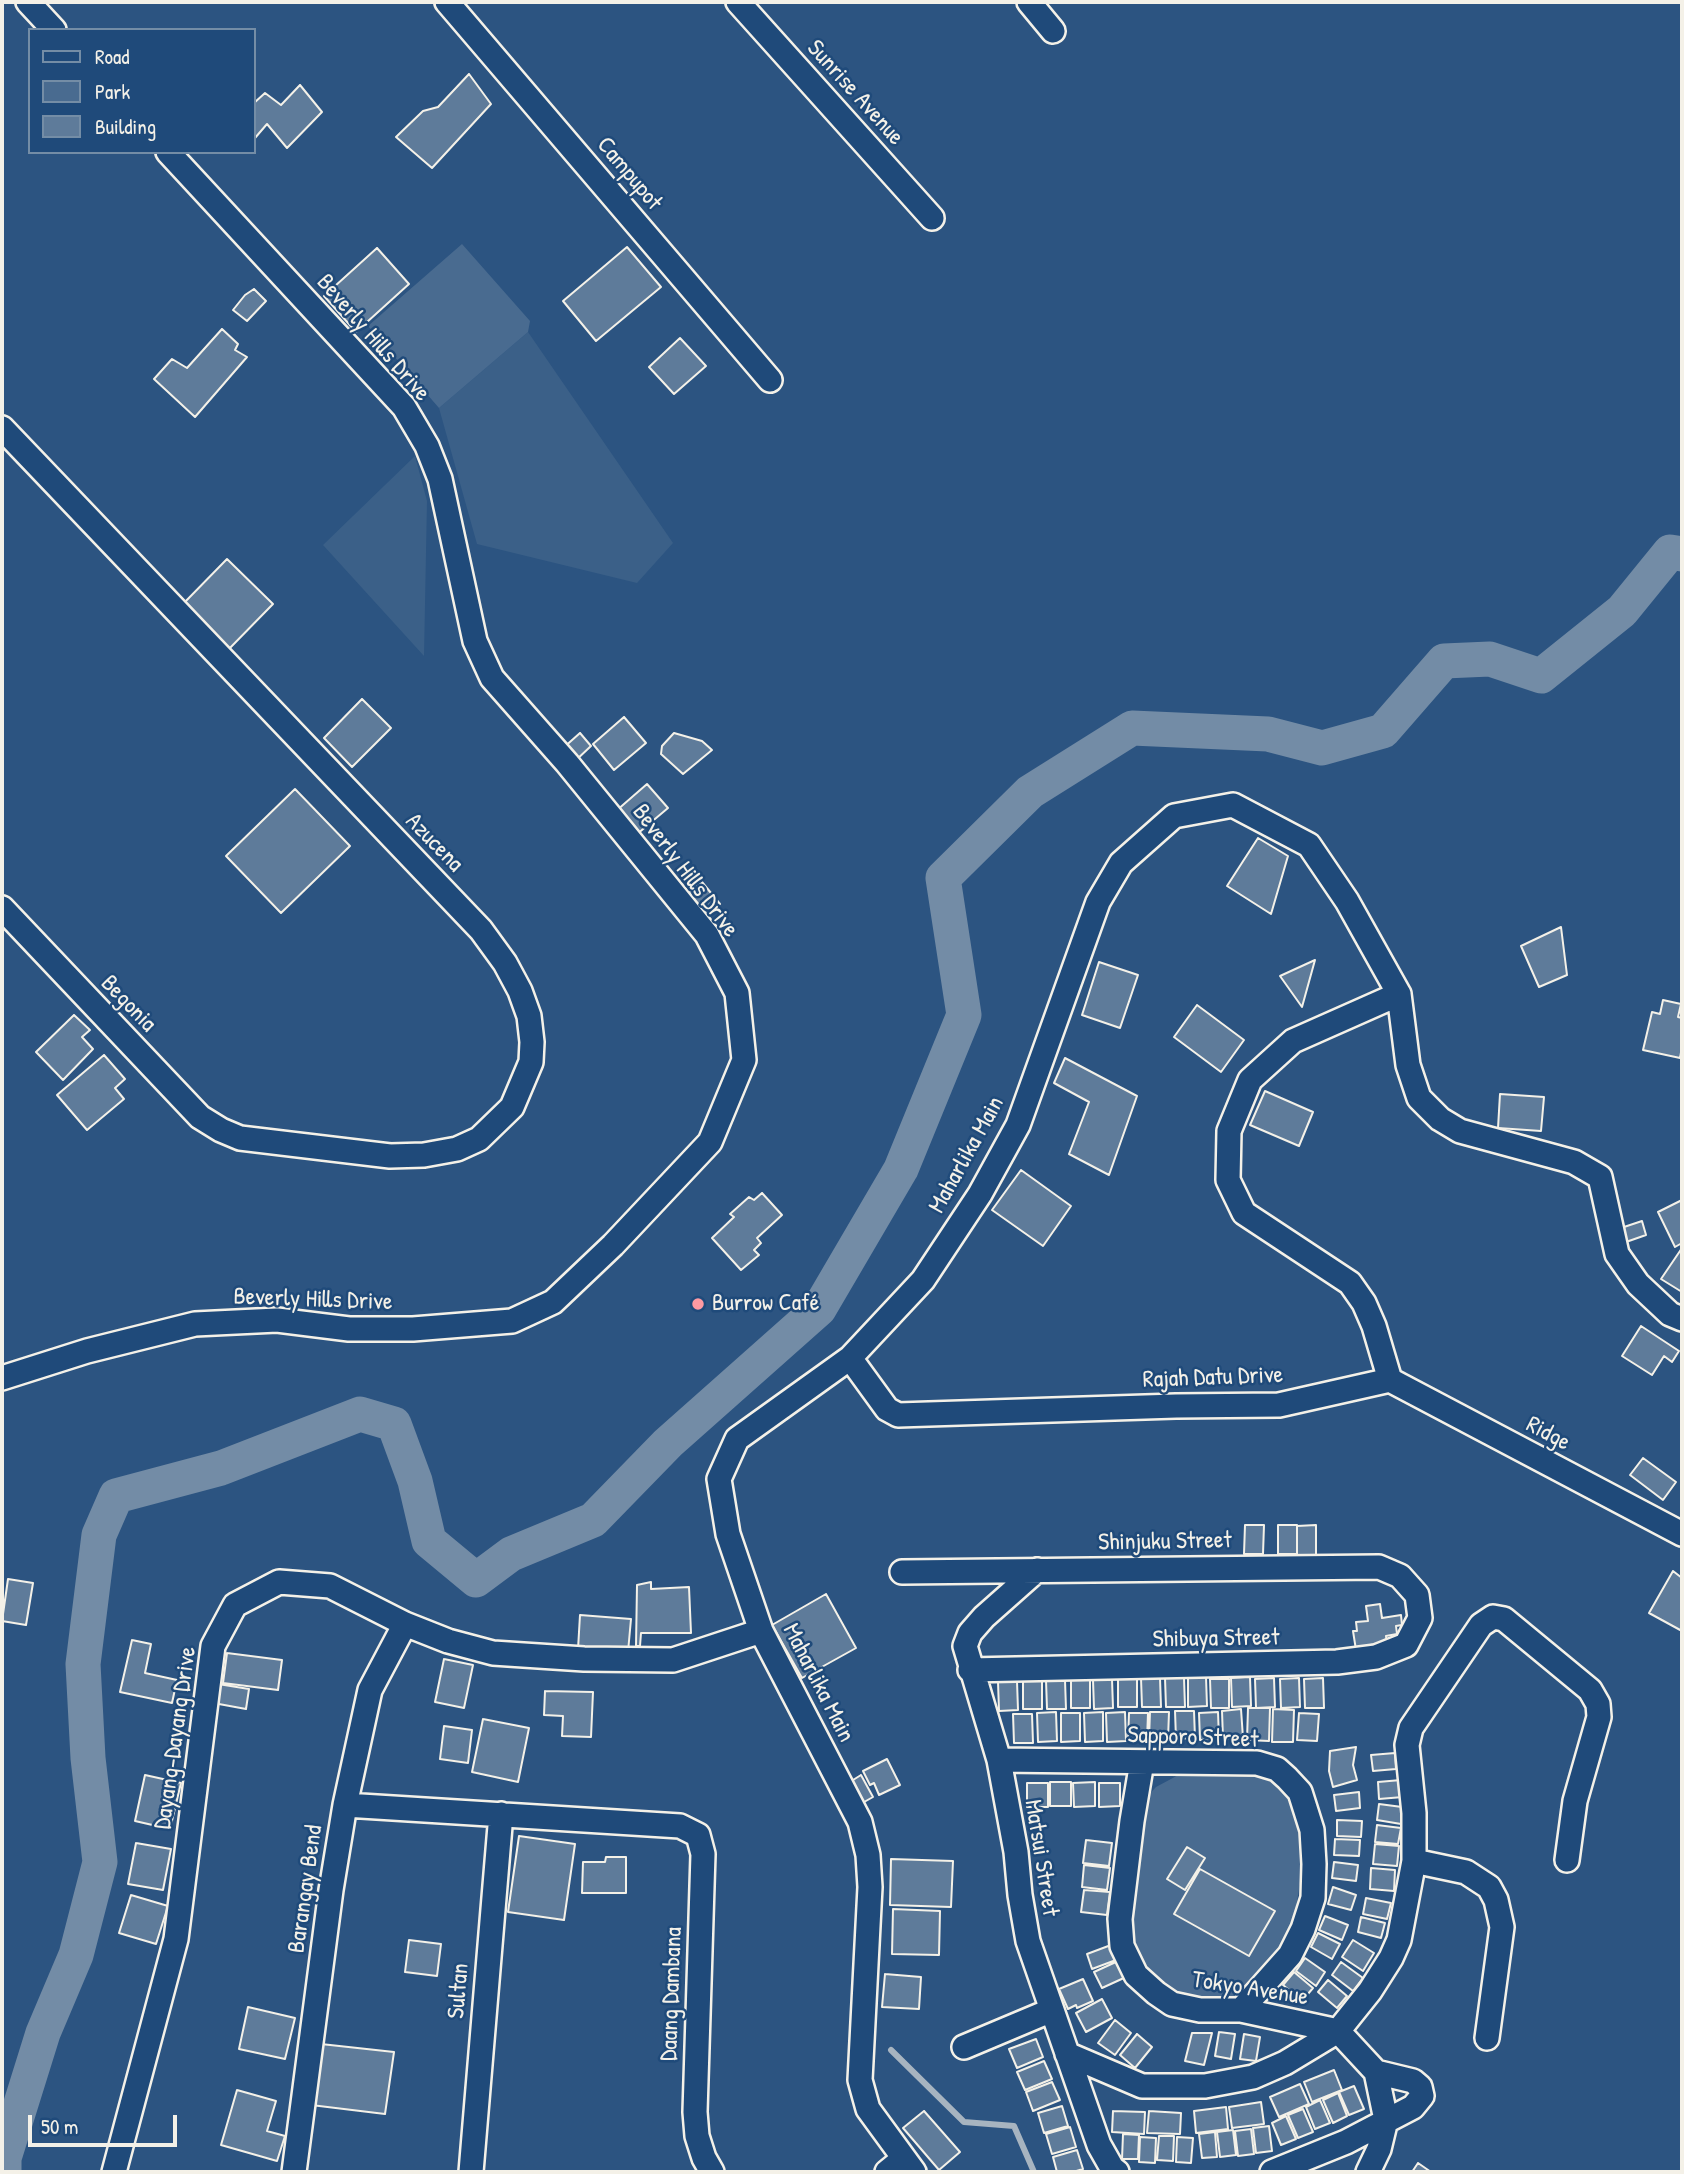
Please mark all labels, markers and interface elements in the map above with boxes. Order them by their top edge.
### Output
legend [28,28,256,154]
street label: Sunrise Avenue [800,35,910,151]
text: Road [95,42,129,71]
text: Park [95,77,130,106]
text: Building [95,112,156,141]
street label: Campupot [590,131,668,217]
street label: Beverly Hills Drive [310,269,436,407]
street label: Beverly Hills Drive [626,799,744,943]
street label: Azucena [399,808,469,878]
street label: Begonia [94,970,162,1038]
street label: Maharlika Main [923,1092,1011,1218]
street label: Beverly Hills Drive [233,1283,393,1317]
place label: Burrow Café [712,1290,819,1318]
marker: Burrow Café [690,1296,706,1312]
street label: Rajah Datu Drive [1142,1361,1284,1395]
street label: Ridge [1521,1411,1575,1457]
street label: Shinjuku Street [1098,1526,1232,1558]
street label: Maharlika Main [776,1619,860,1747]
street label: Shibuya Street [1152,1623,1280,1655]
street label: Dayang-Dayang Drive [149,1645,203,1831]
street label: Sapporo Street [1127,1721,1259,1755]
street label: Matsui Street [1018,1798,1064,1918]
street label: Barangay Bend [283,1823,329,1955]
street label: Daang Dambana [655,1927,689,2061]
street label: Sultan [442,1962,476,2020]
street label: Tokyo Avenue [1190,1966,1310,2012]
scale bar [32,2100,180,2144]
text: 50 m [41,2112,78,2141]

